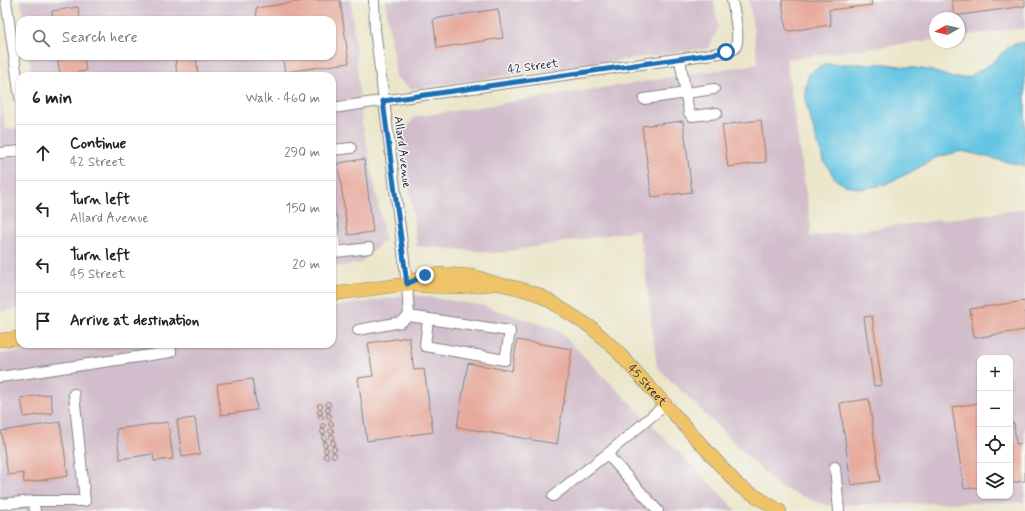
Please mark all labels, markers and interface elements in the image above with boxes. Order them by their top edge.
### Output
north arrow [929,12,965,48]
search box [16,16,336,60]
icon: search [30,27,52,49]
text: Search here [62,28,138,48]
route start [717,43,735,61]
street label: 42 Street [507,56,559,78]
text: 6 min [32,87,72,109]
text: Walk · 460 m [245,90,320,107]
street label: Allard Avenue [390,115,414,189]
text: Continue [70,134,126,154]
icon: ahead [32,142,54,164]
text: 290 m [284,144,320,161]
text: 42 Street [70,154,125,171]
text: Turn left [70,190,130,210]
icon: left [32,198,54,220]
text: 150 m [286,200,320,217]
text: Allard Avenue [70,210,149,227]
text: Turn left [70,246,130,266]
icon: left [32,254,54,276]
text: 20 m [292,256,320,273]
text: 45 Street [70,266,125,283]
route end [416,266,434,284]
icon: arrive [32,310,54,332]
text: Arrive at destination [70,311,199,331]
map controls [977,355,1013,499]
button: + [977,355,1013,391]
street label: 45 Street [624,361,670,410]
button: − [977,391,1013,427]
button: locate [977,427,1013,463]
button: layers [977,463,1013,499]

